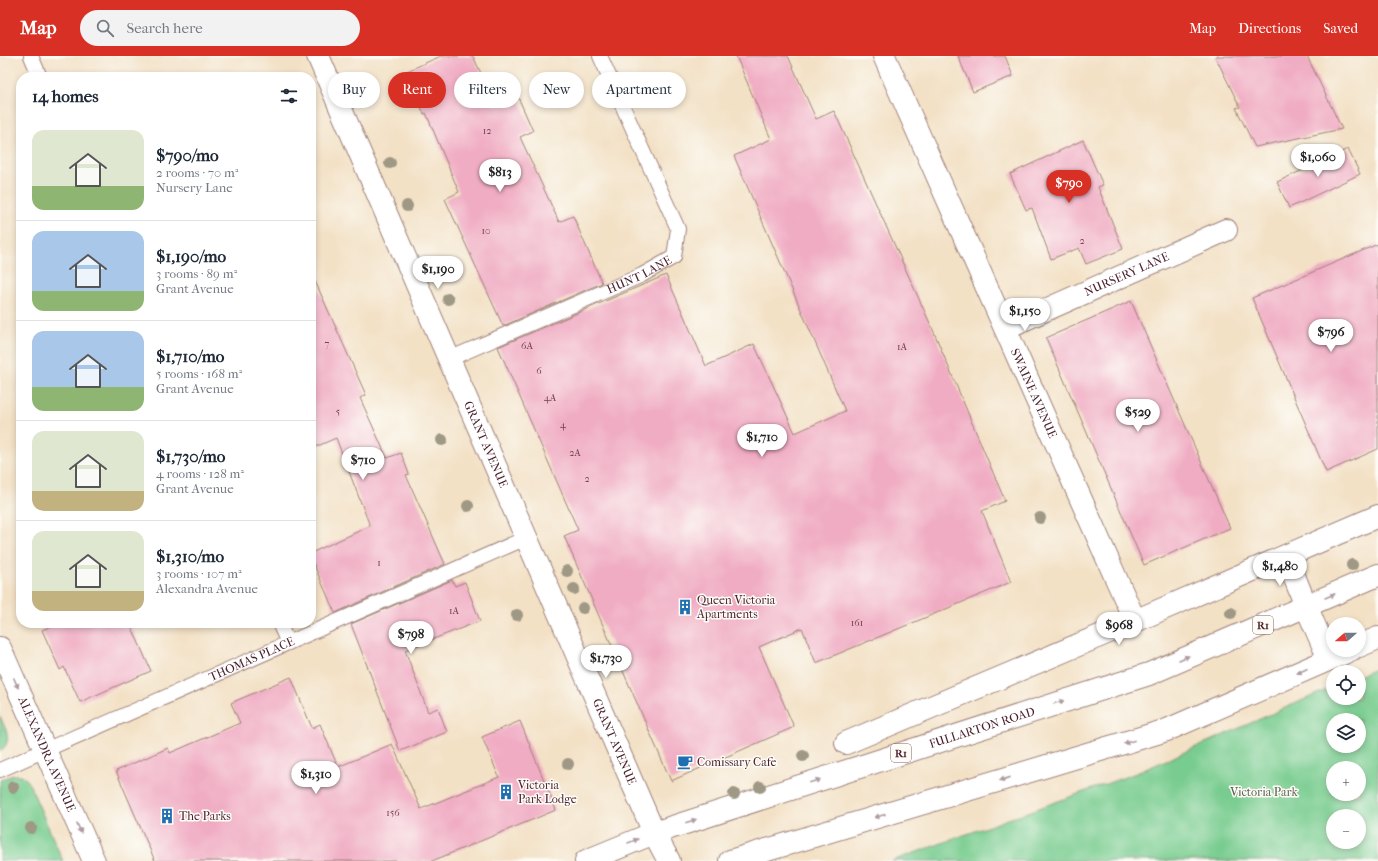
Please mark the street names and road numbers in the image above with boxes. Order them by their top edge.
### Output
street label: NURSERY LANE [1082,249,1171,299]
street label: HUNT LANE [605,253,674,296]
street label: SWAINE AVENUE [1008,346,1060,440]
street label: GRANT AVENUE [461,399,511,490]
road number: R1 [1253,616,1273,634]
street label: THOMAS PLACE [207,634,296,684]
street label: ALEXANDRA AVENUE [15,693,78,814]
street label: GRANT AVENUE [590,696,639,787]
street label: FULLARTON ROAD [927,704,1037,751]
road number: R1 [891,744,911,762]

